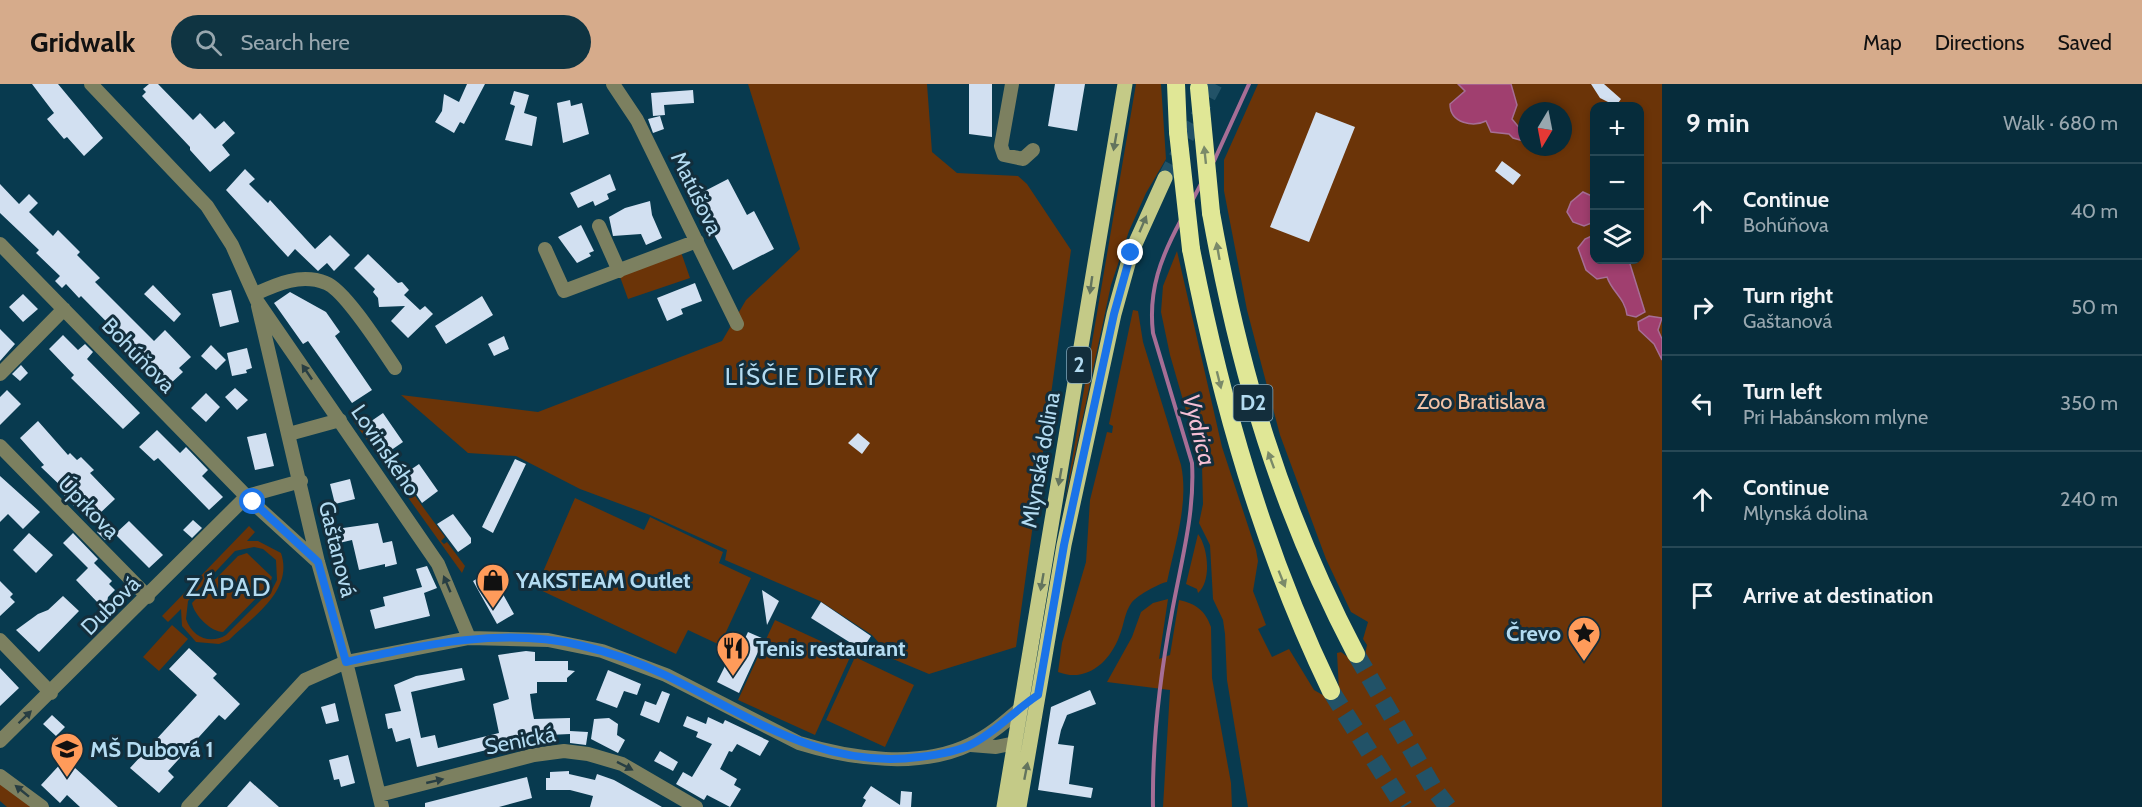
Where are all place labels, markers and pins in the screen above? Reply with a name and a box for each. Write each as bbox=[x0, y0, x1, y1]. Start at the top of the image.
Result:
shop icon: YAKSTEAM Outlet bbox=[475, 562, 511, 609]
place label: YAKSTEAM Outlet bbox=[515, 567, 691, 594]
place icon: Črevo bbox=[1566, 615, 1602, 662]
place label: Črevo bbox=[1506, 620, 1561, 647]
restaurant icon: Tenis restaurant bbox=[715, 630, 751, 677]
place label: Tenis restaurant bbox=[756, 635, 906, 662]
school or university icon: MŠ Dubová 1 bbox=[49, 731, 85, 778]
place label: MŠ Dubová 1 bbox=[90, 736, 214, 763]

